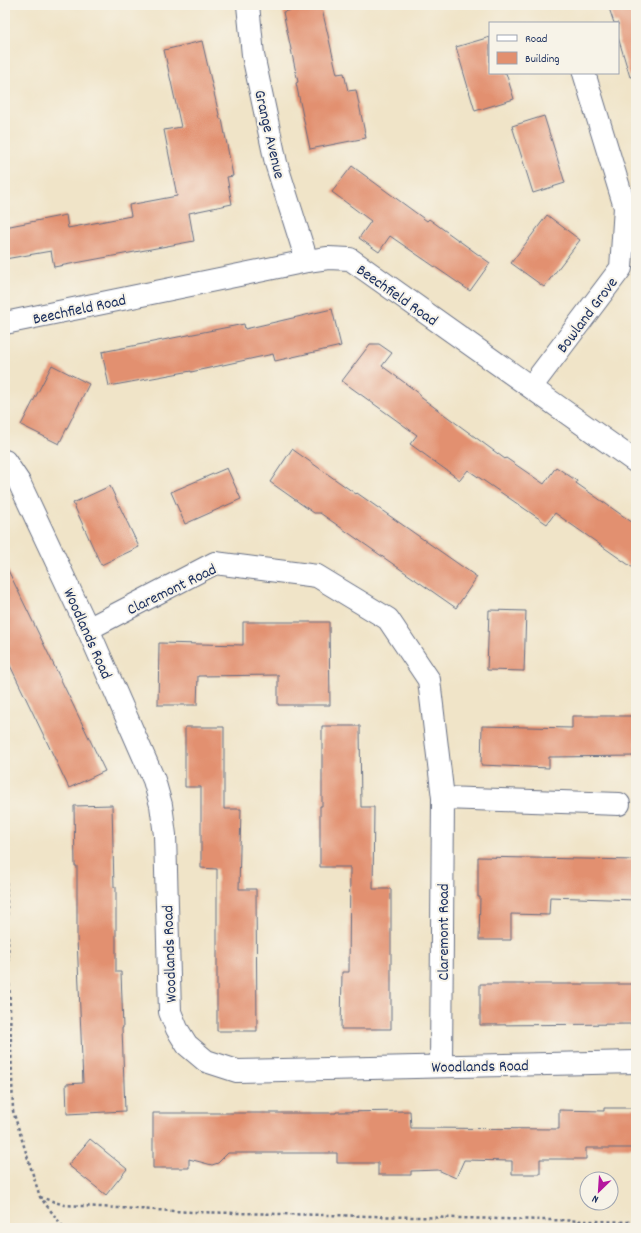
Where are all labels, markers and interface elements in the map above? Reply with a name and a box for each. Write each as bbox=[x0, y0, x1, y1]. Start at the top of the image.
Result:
legend bbox=[489, 22, 619, 74]
text: Road bbox=[525, 31, 547, 48]
text: Building bbox=[525, 51, 560, 68]
street label: Grange Avenue bbox=[247, 88, 290, 181]
street label: Beechfield Road bbox=[351, 259, 442, 333]
street label: Bowland Grove bbox=[552, 273, 624, 358]
street label: Beechfield Road bbox=[31, 289, 128, 332]
street label: Claremont Road bbox=[123, 559, 221, 622]
street label: Woodlands Road bbox=[56, 585, 117, 683]
street label: Claremont Road bbox=[433, 883, 456, 981]
street label: Woodlands Road bbox=[157, 905, 184, 1003]
street label: Woodlands Road bbox=[431, 1055, 529, 1080]
north arrow bbox=[579, 1171, 619, 1211]
text: N bbox=[589, 1190, 601, 1207]

